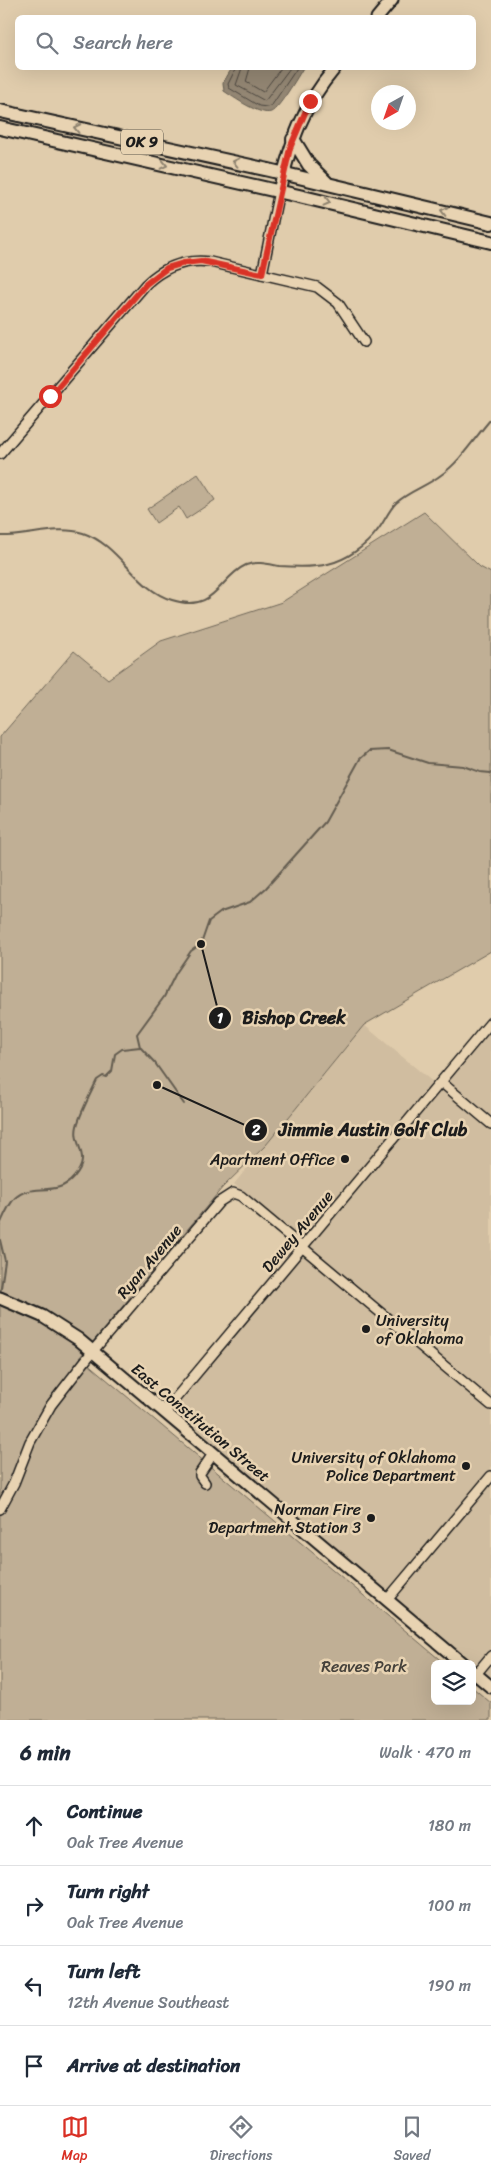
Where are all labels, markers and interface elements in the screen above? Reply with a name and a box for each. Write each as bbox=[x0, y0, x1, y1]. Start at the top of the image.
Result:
search box bbox=[15, 15, 476, 70]
text: Search here bbox=[73, 26, 173, 59]
icon: search bbox=[33, 29, 61, 57]
north arrow bbox=[371, 85, 416, 130]
route end bbox=[299, 90, 322, 113]
one-way arrow bbox=[73, 123, 82, 133]
road number: OK 9 bbox=[121, 130, 163, 154]
one-way arrow bbox=[232, 158, 241, 168]
one-way arrow bbox=[160, 159, 169, 170]
one-way arrow bbox=[322, 196, 331, 207]
one-way arrow bbox=[439, 206, 448, 217]
route start bbox=[39, 385, 62, 408]
callout: Bishop Creek bbox=[207, 1001, 356, 1034]
text: Bishop Creek bbox=[242, 1002, 346, 1034]
text: 1 bbox=[217, 1005, 224, 1031]
callout: Jimmie Austin Golf Club bbox=[243, 1113, 478, 1146]
text: Jimmie Austin Golf Club bbox=[278, 1114, 468, 1146]
text: 2 bbox=[251, 1117, 261, 1143]
place label: Apartment Office bbox=[209, 1145, 335, 1174]
marker: Apartment Office bbox=[339, 1153, 351, 1165]
street label: Dewey Avenue bbox=[254, 1183, 341, 1279]
street label: Ryan Avenue bbox=[109, 1217, 190, 1305]
place label: University of Oklahoma bbox=[376, 1306, 463, 1353]
marker: University of Oklahoma bbox=[360, 1323, 372, 1335]
street label: East Constitution Street bbox=[124, 1355, 277, 1490]
place label: University of Oklahoma Police Department bbox=[292, 1443, 456, 1490]
marker: University of Oklahoma Police Department bbox=[460, 1460, 472, 1472]
place label: Norman Fire Department Station 3 bbox=[208, 1495, 361, 1542]
marker: Norman Fire Department Station 3 bbox=[365, 1512, 377, 1524]
park label: Reaves Park bbox=[321, 1652, 407, 1681]
map controls bbox=[431, 1660, 476, 1705]
button: layers bbox=[431, 1660, 476, 1705]
text: 6 min bbox=[20, 1734, 71, 1772]
text: Walk · 470 m bbox=[379, 1738, 471, 1767]
text: Continue bbox=[67, 1795, 143, 1828]
text: 180 m bbox=[428, 1811, 471, 1840]
icon: ahead bbox=[20, 1812, 48, 1840]
text: Oak Tree Avenue bbox=[67, 1828, 183, 1857]
text: Turn right bbox=[67, 1875, 149, 1908]
text: 100 m bbox=[427, 1891, 471, 1920]
icon: right bbox=[20, 1892, 48, 1920]
text: Oak Tree Avenue bbox=[67, 1908, 183, 1937]
text: Turn left bbox=[67, 1955, 140, 1988]
text: 190 m bbox=[428, 1971, 471, 2000]
icon: left bbox=[20, 1972, 48, 2000]
text: 12th Avenue Southeast bbox=[67, 1988, 229, 2017]
text: Arrive at destination bbox=[67, 2049, 240, 2082]
icon: arrive bbox=[20, 2052, 48, 2080]
tab: Map bbox=[61, 2113, 89, 2168]
tab: Directions bbox=[210, 2113, 272, 2168]
tab: Saved bbox=[394, 2113, 430, 2168]

